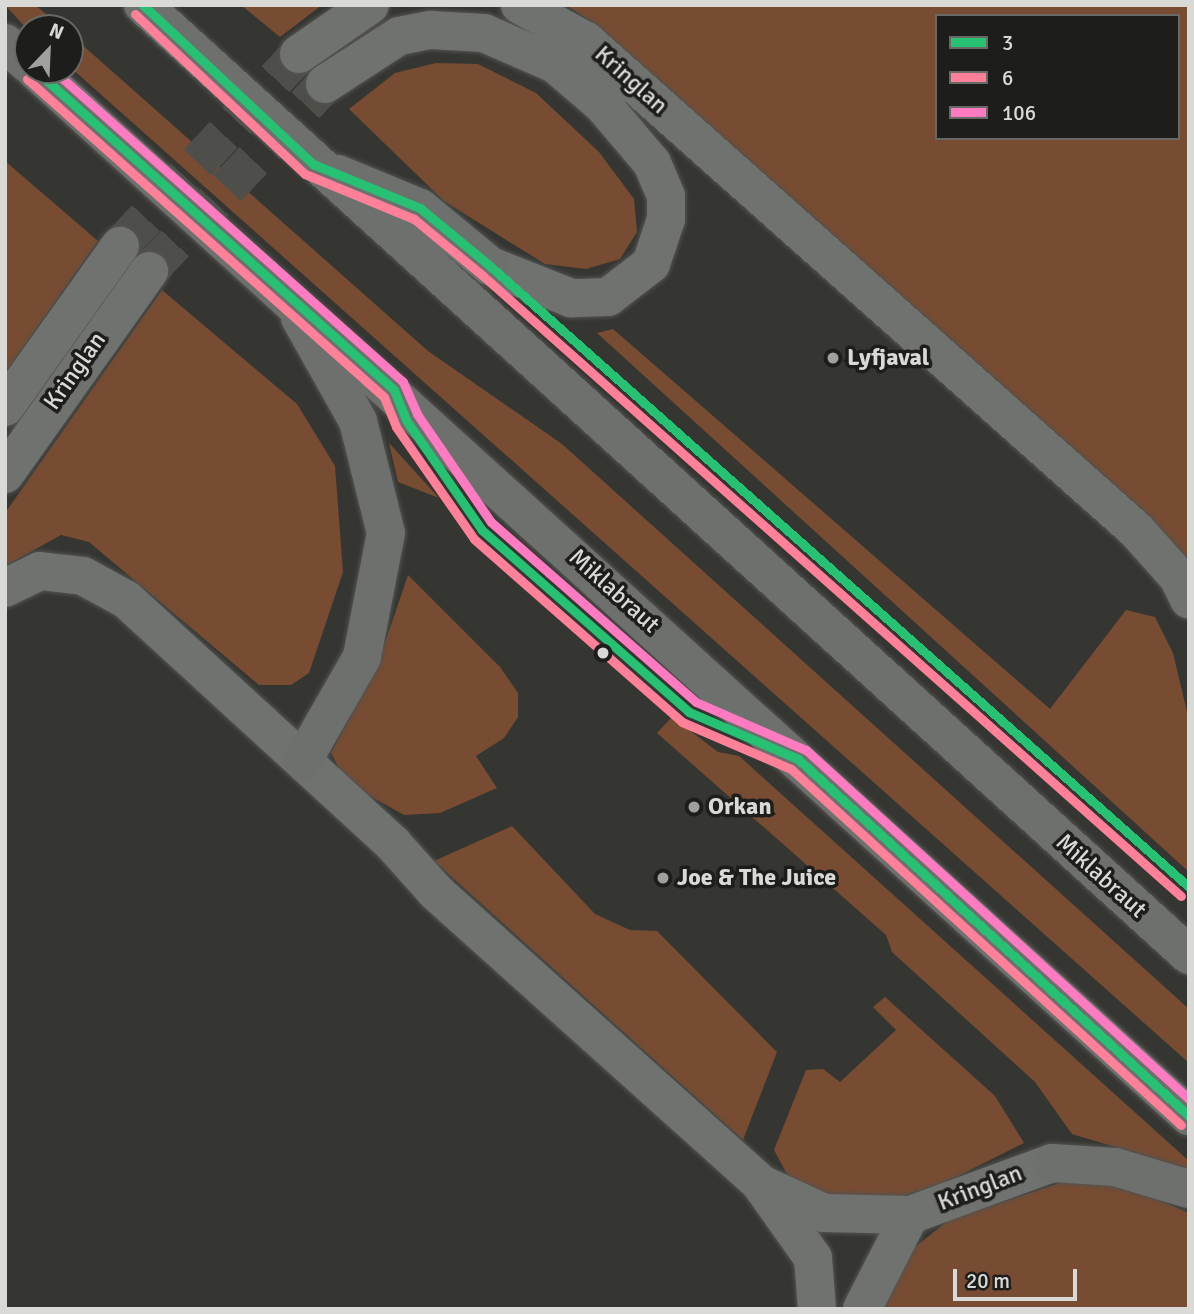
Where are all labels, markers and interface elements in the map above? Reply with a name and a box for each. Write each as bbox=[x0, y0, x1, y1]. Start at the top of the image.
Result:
north arrow bbox=[14, 14, 84, 84]
legend bbox=[935, 14, 1180, 140]
text: N bbox=[46, 18, 67, 45]
text: 3 bbox=[1002, 30, 1013, 56]
street label: Kringlan bbox=[589, 40, 673, 120]
text: 6 bbox=[1002, 65, 1013, 91]
text: 106 bbox=[1002, 100, 1036, 126]
street label: Kringlan bbox=[38, 327, 112, 415]
place label: Lyfjaval bbox=[847, 344, 929, 372]
marker: Lyfjaval bbox=[825, 350, 841, 366]
street label: Miklabraut bbox=[563, 543, 665, 639]
unlabelled marker bbox=[596, 646, 610, 660]
place label: Orkan bbox=[708, 793, 772, 821]
marker: Orkan bbox=[686, 799, 702, 815]
street label: Miklabraut bbox=[1050, 828, 1152, 924]
place label: Joe & The Juice bbox=[677, 864, 836, 892]
marker: Joe & The Juice bbox=[655, 870, 671, 886]
street label: Kringlan bbox=[934, 1159, 1026, 1217]
scale bar bbox=[956, 1254, 1080, 1298]
text: 20 m bbox=[966, 1268, 1010, 1294]

